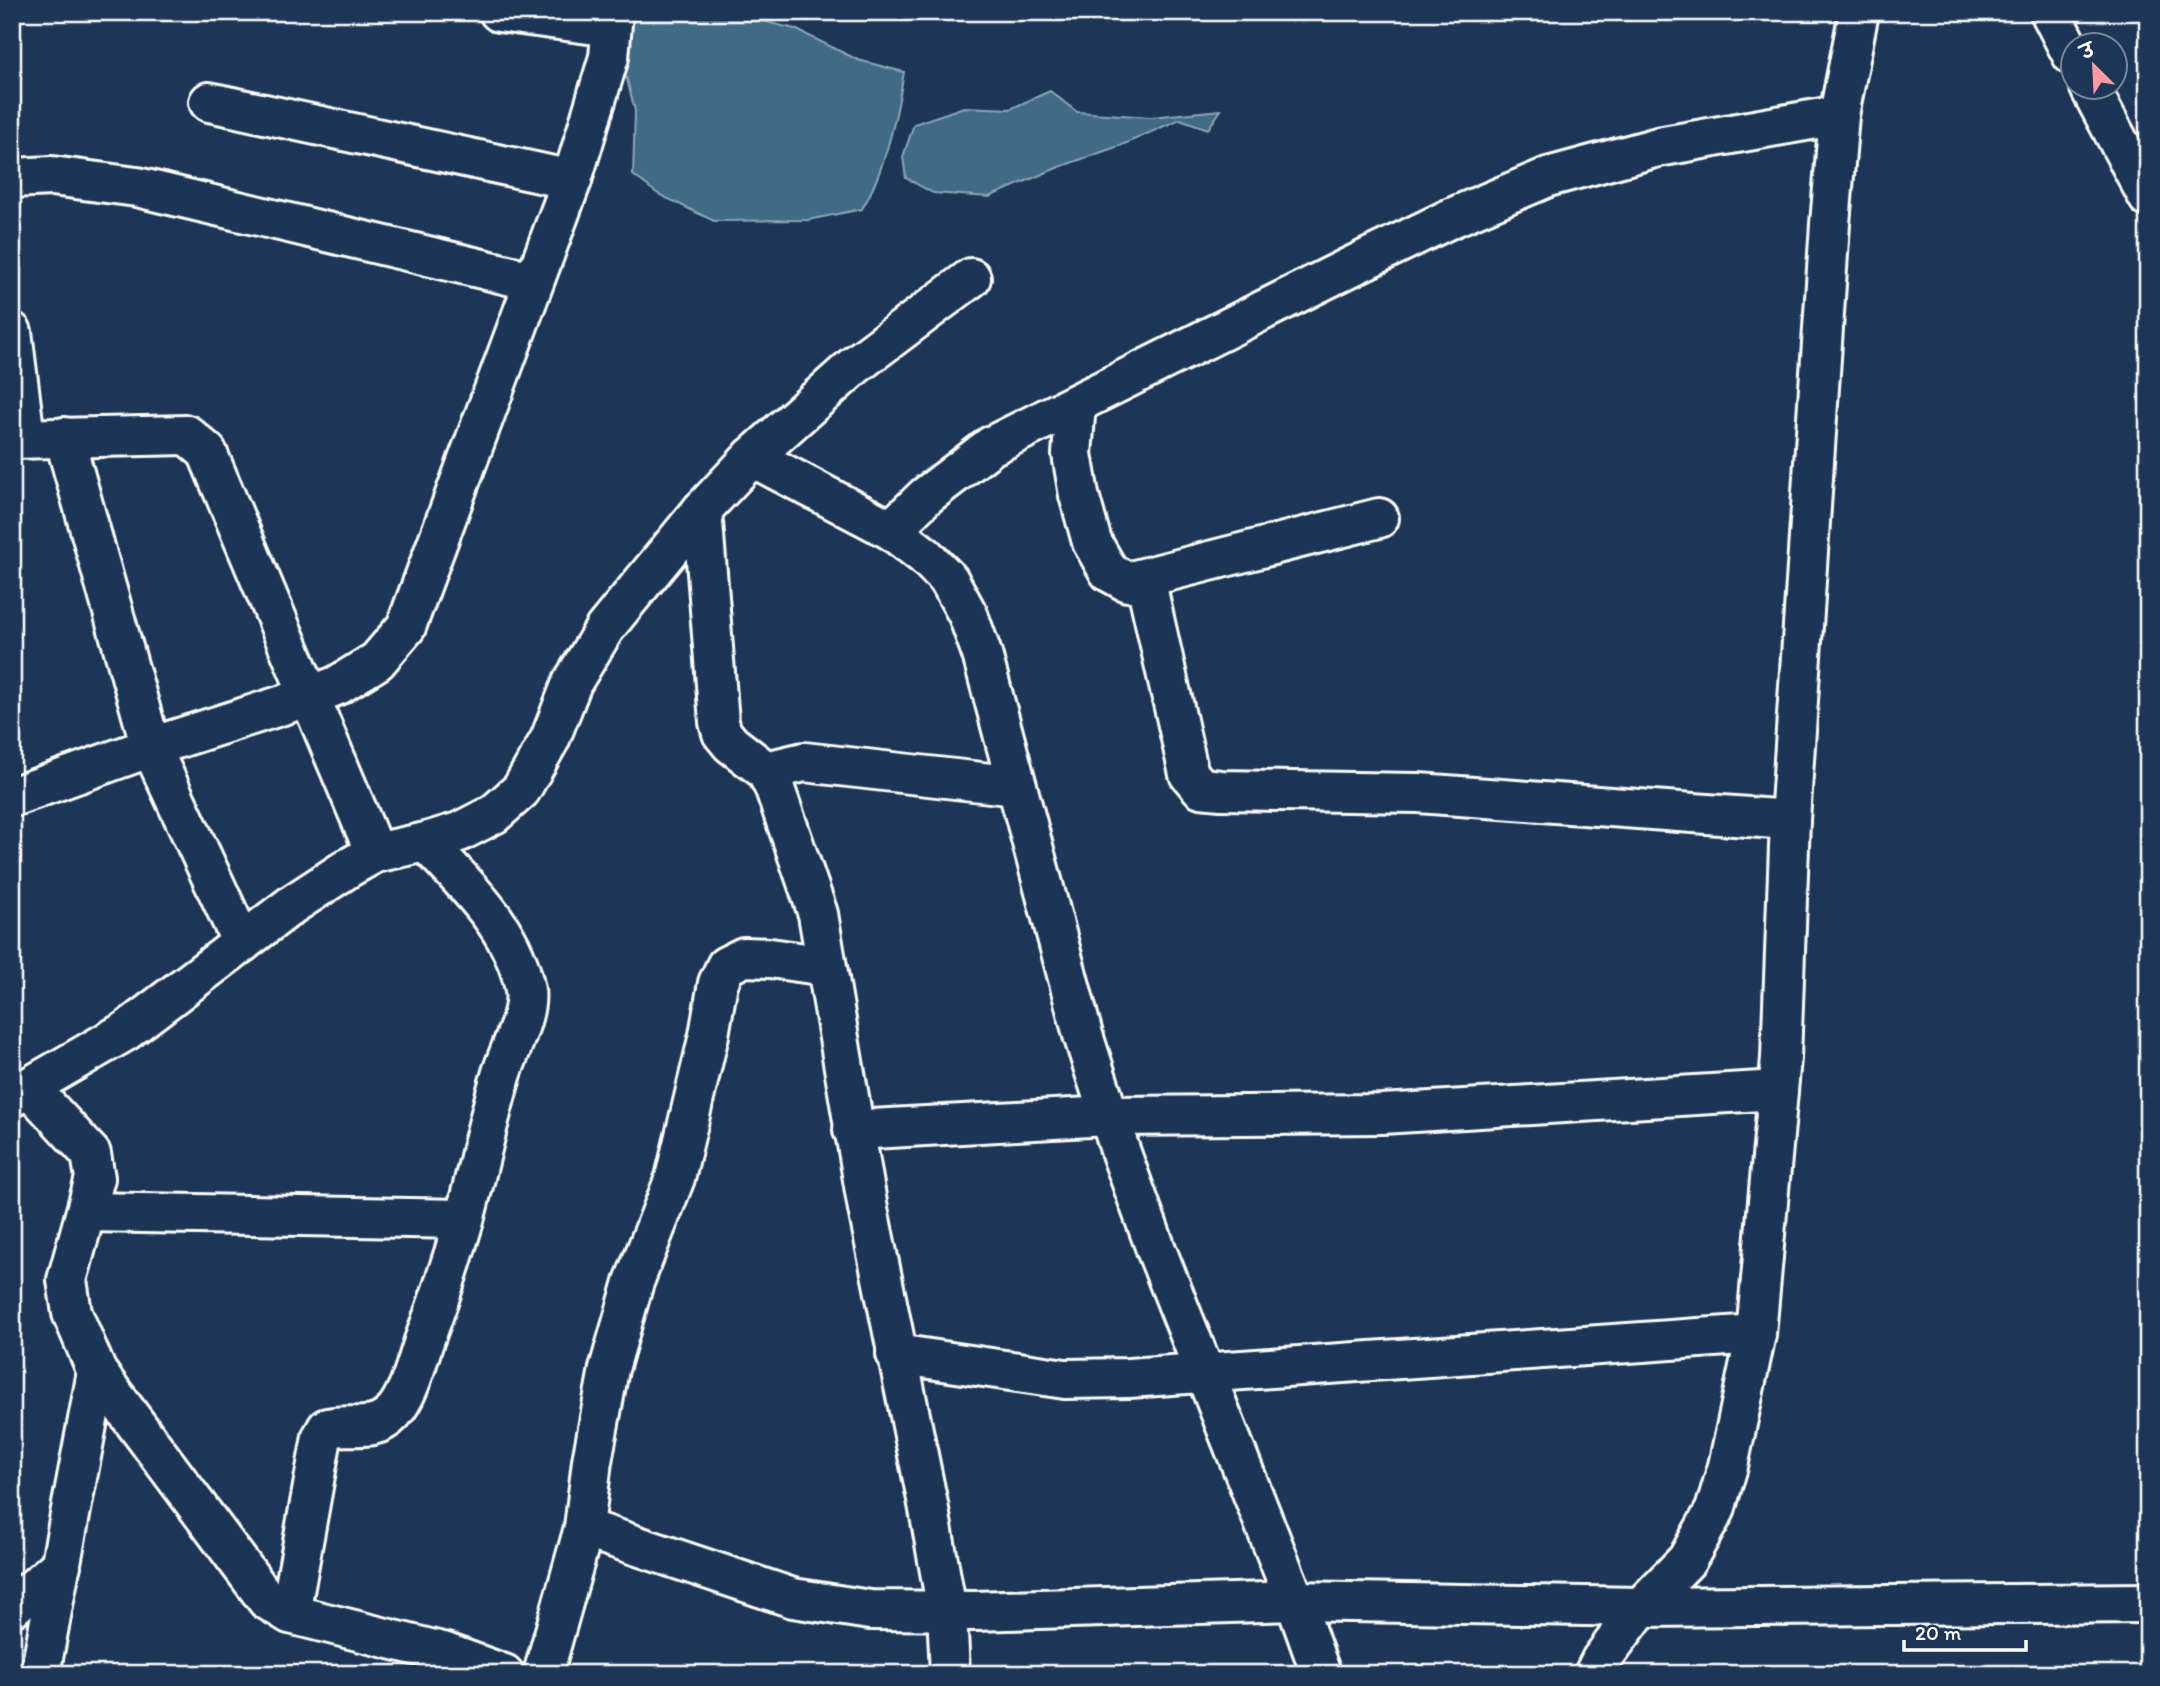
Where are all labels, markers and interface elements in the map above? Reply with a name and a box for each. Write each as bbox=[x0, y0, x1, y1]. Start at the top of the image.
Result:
north arrow bbox=[2058, 32, 2128, 102]
text: उ bbox=[2075, 37, 2100, 65]
scale bar bbox=[1904, 1609, 2027, 1653]
text: 20 m bbox=[1915, 1620, 1962, 1645]

